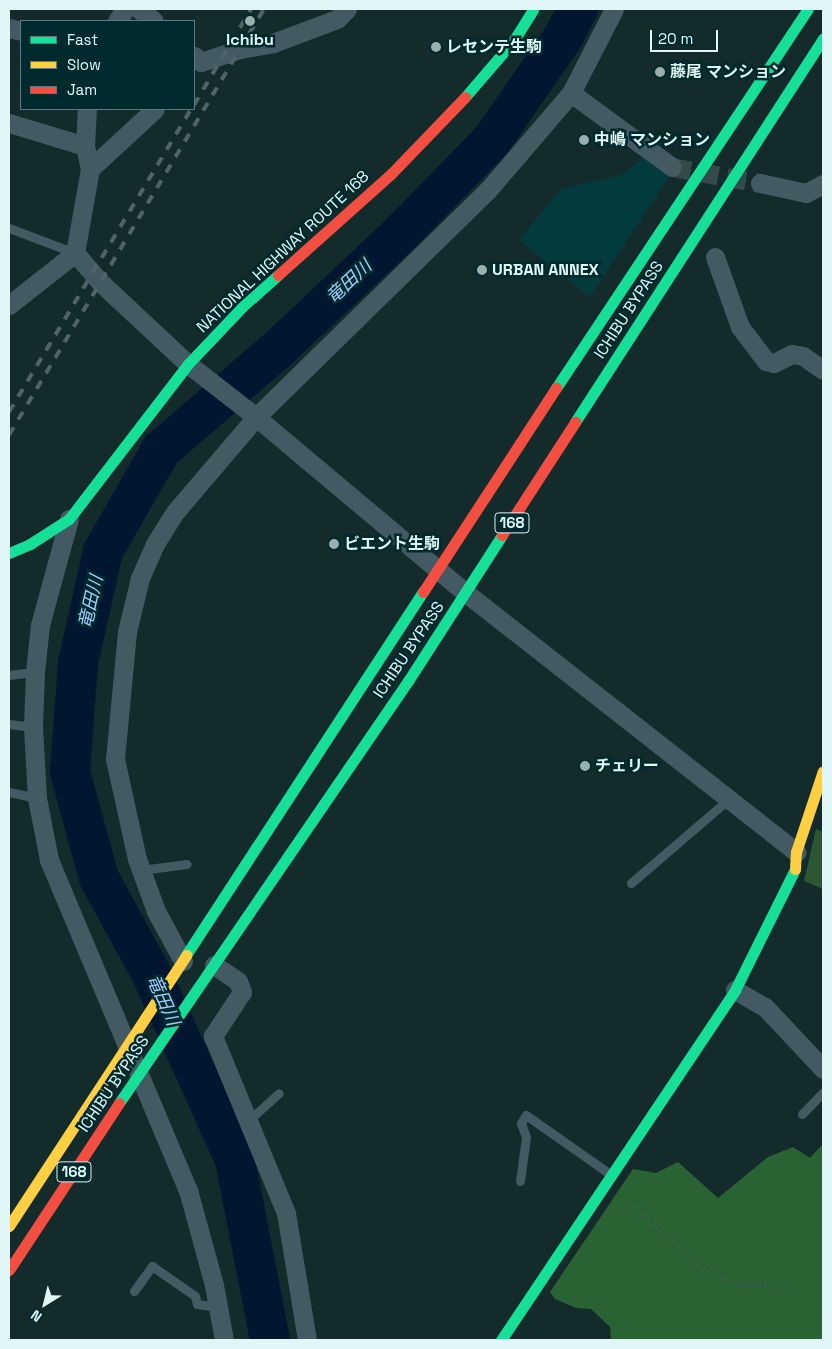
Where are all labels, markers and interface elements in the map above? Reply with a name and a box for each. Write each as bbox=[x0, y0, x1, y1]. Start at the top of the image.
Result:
marker: Ichibu bbox=[243, 14, 257, 28]
legend bbox=[20, 20, 195, 110]
scale bar bbox=[652, 20, 720, 52]
text: 20 m bbox=[658, 29, 693, 48]
text: Fast bbox=[67, 30, 98, 49]
place label: Ichibu bbox=[226, 30, 274, 50]
place label: レセンテ生駒 bbox=[446, 37, 542, 57]
marker: レセンテ生駒 bbox=[430, 41, 442, 53]
text: Slow bbox=[67, 55, 101, 74]
place label: 藤尾 マンション bbox=[670, 62, 786, 82]
marker: 藤尾 マンション bbox=[654, 66, 666, 78]
text: Jam bbox=[67, 80, 97, 99]
place label: 中嶋 マンション bbox=[594, 130, 710, 150]
marker: 中嶋 マンション bbox=[578, 134, 590, 146]
street label: NATIONAL HIGHWAY ROUTE 168 bbox=[193, 167, 373, 337]
water label: 竜田川 bbox=[322, 256, 376, 308]
street label: ICHIBU BYPASS bbox=[590, 258, 668, 362]
place label: URBAN ANNEX bbox=[492, 260, 599, 280]
marker: URBAN ANNEX bbox=[476, 264, 488, 276]
road number: 168 bbox=[493, 510, 531, 536]
place label: ビエント生駒 bbox=[344, 534, 440, 554]
marker: ビエント生駒 bbox=[328, 538, 340, 550]
water label: 竜田川 bbox=[74, 573, 108, 631]
street label: ICHIBU BYPASS bbox=[370, 598, 448, 702]
place label: チェリー bbox=[595, 756, 659, 776]
marker: チェリー bbox=[579, 760, 591, 772]
water label: 竜田川 bbox=[142, 971, 184, 1029]
street label: ICHIBU BYPASS bbox=[75, 1032, 153, 1136]
road number: 168 bbox=[55, 1160, 93, 1184]
north arrow bbox=[20, 1279, 70, 1329]
text: N bbox=[27, 1306, 45, 1326]

